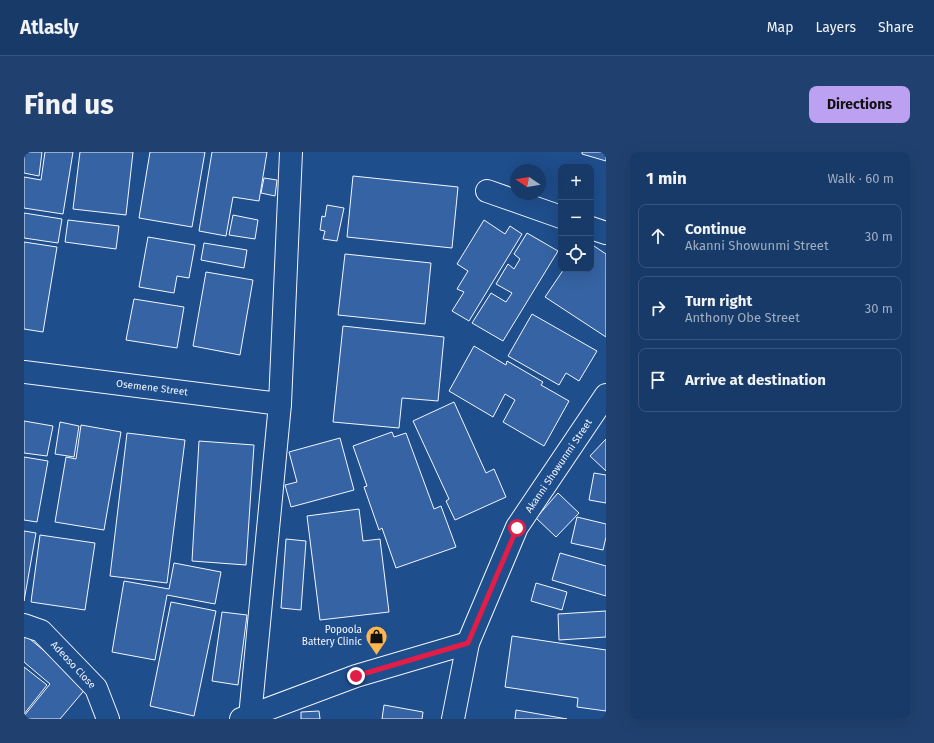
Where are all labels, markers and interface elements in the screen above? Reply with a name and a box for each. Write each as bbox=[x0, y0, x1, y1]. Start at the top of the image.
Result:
text: Atlasly bbox=[20, 16, 79, 39]
text: Map bbox=[767, 19, 793, 36]
text: Layers bbox=[815, 19, 856, 36]
text: Share bbox=[878, 19, 914, 36]
button: Directions bbox=[809, 86, 910, 123]
text: Find us bbox=[24, 88, 114, 121]
north arrow bbox=[510, 164, 546, 200]
map controls bbox=[558, 164, 594, 272]
button: + bbox=[558, 164, 594, 200]
text: 1 min bbox=[646, 168, 687, 189]
text: Walk · 60 m bbox=[827, 171, 894, 186]
button: − bbox=[558, 200, 594, 236]
text: Continue bbox=[685, 220, 746, 238]
icon: ahead bbox=[647, 225, 669, 247]
text: 30 m bbox=[865, 229, 893, 244]
button: locate bbox=[558, 236, 594, 272]
text: Akanni Showunmi Street bbox=[685, 238, 829, 253]
text: Turn right bbox=[685, 292, 752, 310]
icon: right bbox=[647, 297, 669, 319]
text: 30 m bbox=[865, 301, 893, 316]
text: Anthony Obe Street bbox=[685, 310, 800, 325]
icon: arrive bbox=[647, 369, 669, 391]
text: Arrive at destination bbox=[685, 371, 826, 389]
street label: Osemene Street bbox=[115, 378, 189, 398]
street label: Akanni Showunmi Street bbox=[523, 417, 595, 515]
route start bbox=[508, 519, 526, 537]
shop icon: Popoola Battery Clinic bbox=[364, 623, 390, 656]
place label: Popoola Battery Clinic bbox=[302, 624, 362, 648]
street label: Adeoso Close bbox=[48, 639, 98, 691]
route end bbox=[347, 667, 365, 685]

